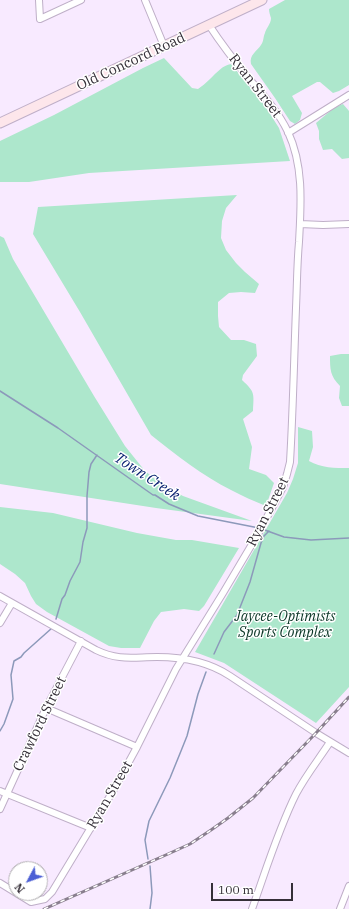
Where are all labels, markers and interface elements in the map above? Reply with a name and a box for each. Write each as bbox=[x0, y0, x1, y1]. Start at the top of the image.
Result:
street label: Old Concord Road bbox=[74, 29, 188, 95]
street label: Ryan Street bbox=[225, 51, 285, 121]
water label: Town Creek bbox=[111, 449, 183, 505]
street label: Ryan Street bbox=[243, 474, 293, 550]
park label: Jaycee-Optimists Sports Complex bbox=[235, 609, 335, 642]
street label: Crawford Street bbox=[10, 674, 70, 774]
street label: Ryan Street bbox=[84, 758, 136, 832]
north arrow bbox=[8, 861, 48, 901]
scale bar bbox=[213, 875, 295, 901]
text: N bbox=[12, 880, 28, 896]
text: 100 m bbox=[218, 882, 254, 897]

